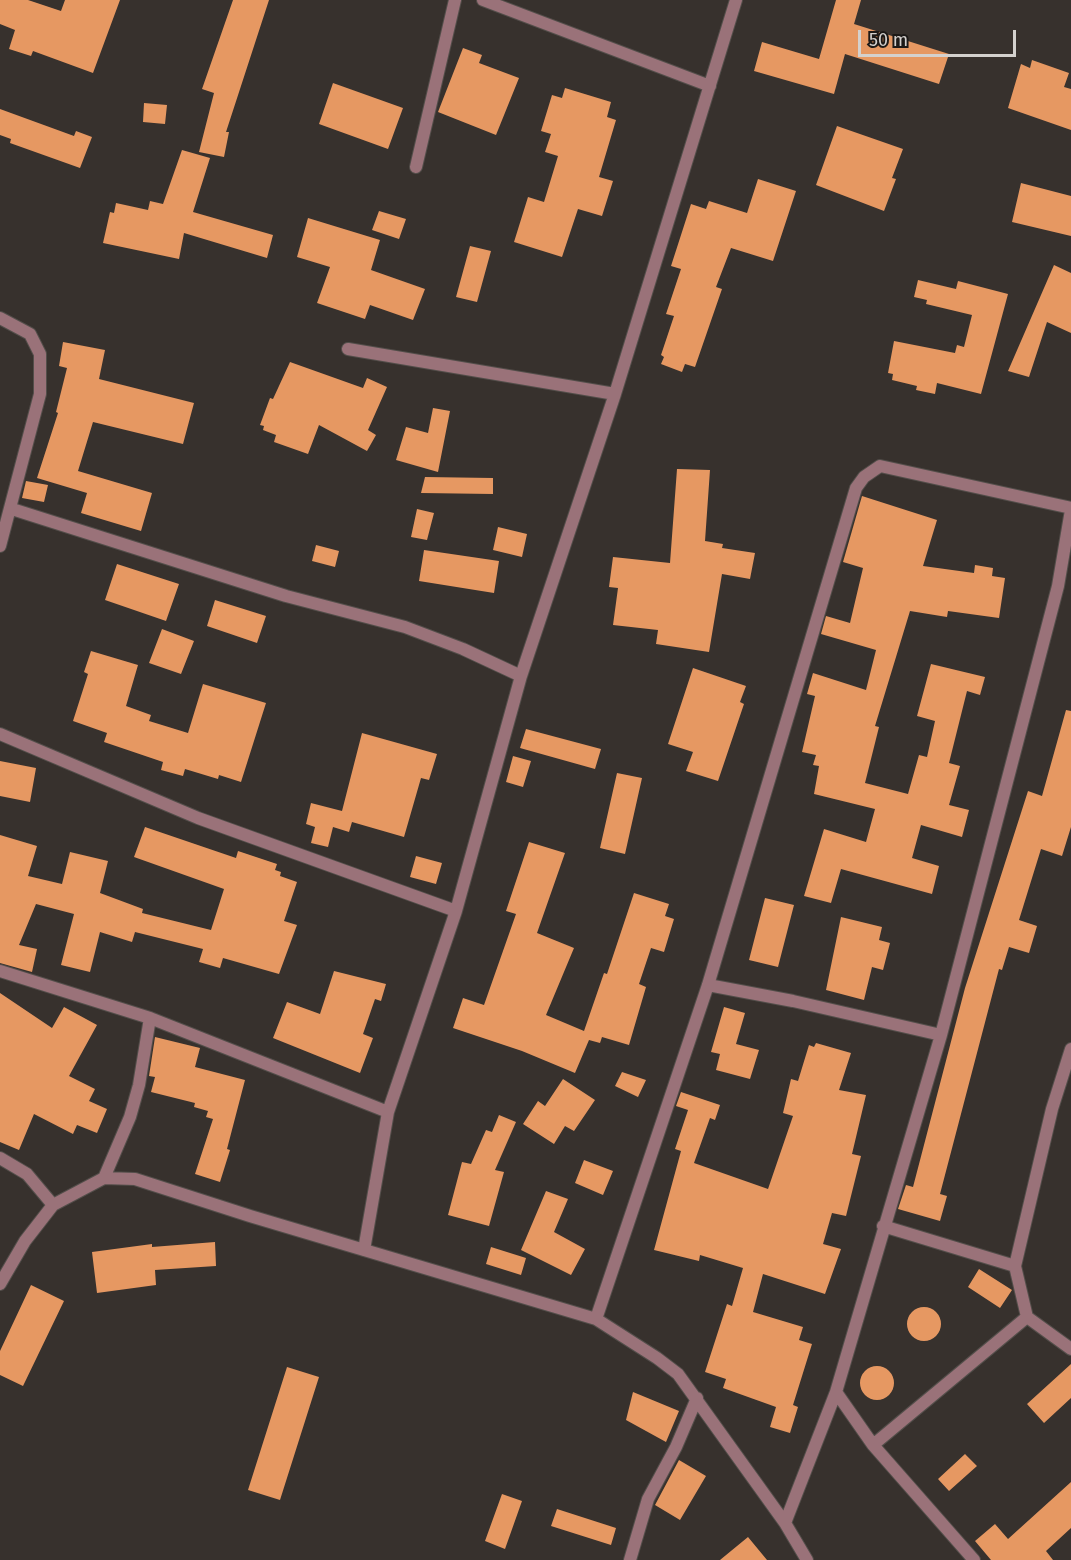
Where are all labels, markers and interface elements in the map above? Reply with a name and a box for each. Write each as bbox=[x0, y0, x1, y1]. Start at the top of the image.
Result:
scale bar bbox=[861, 18, 1018, 56]
text: 50 m bbox=[869, 29, 908, 51]

